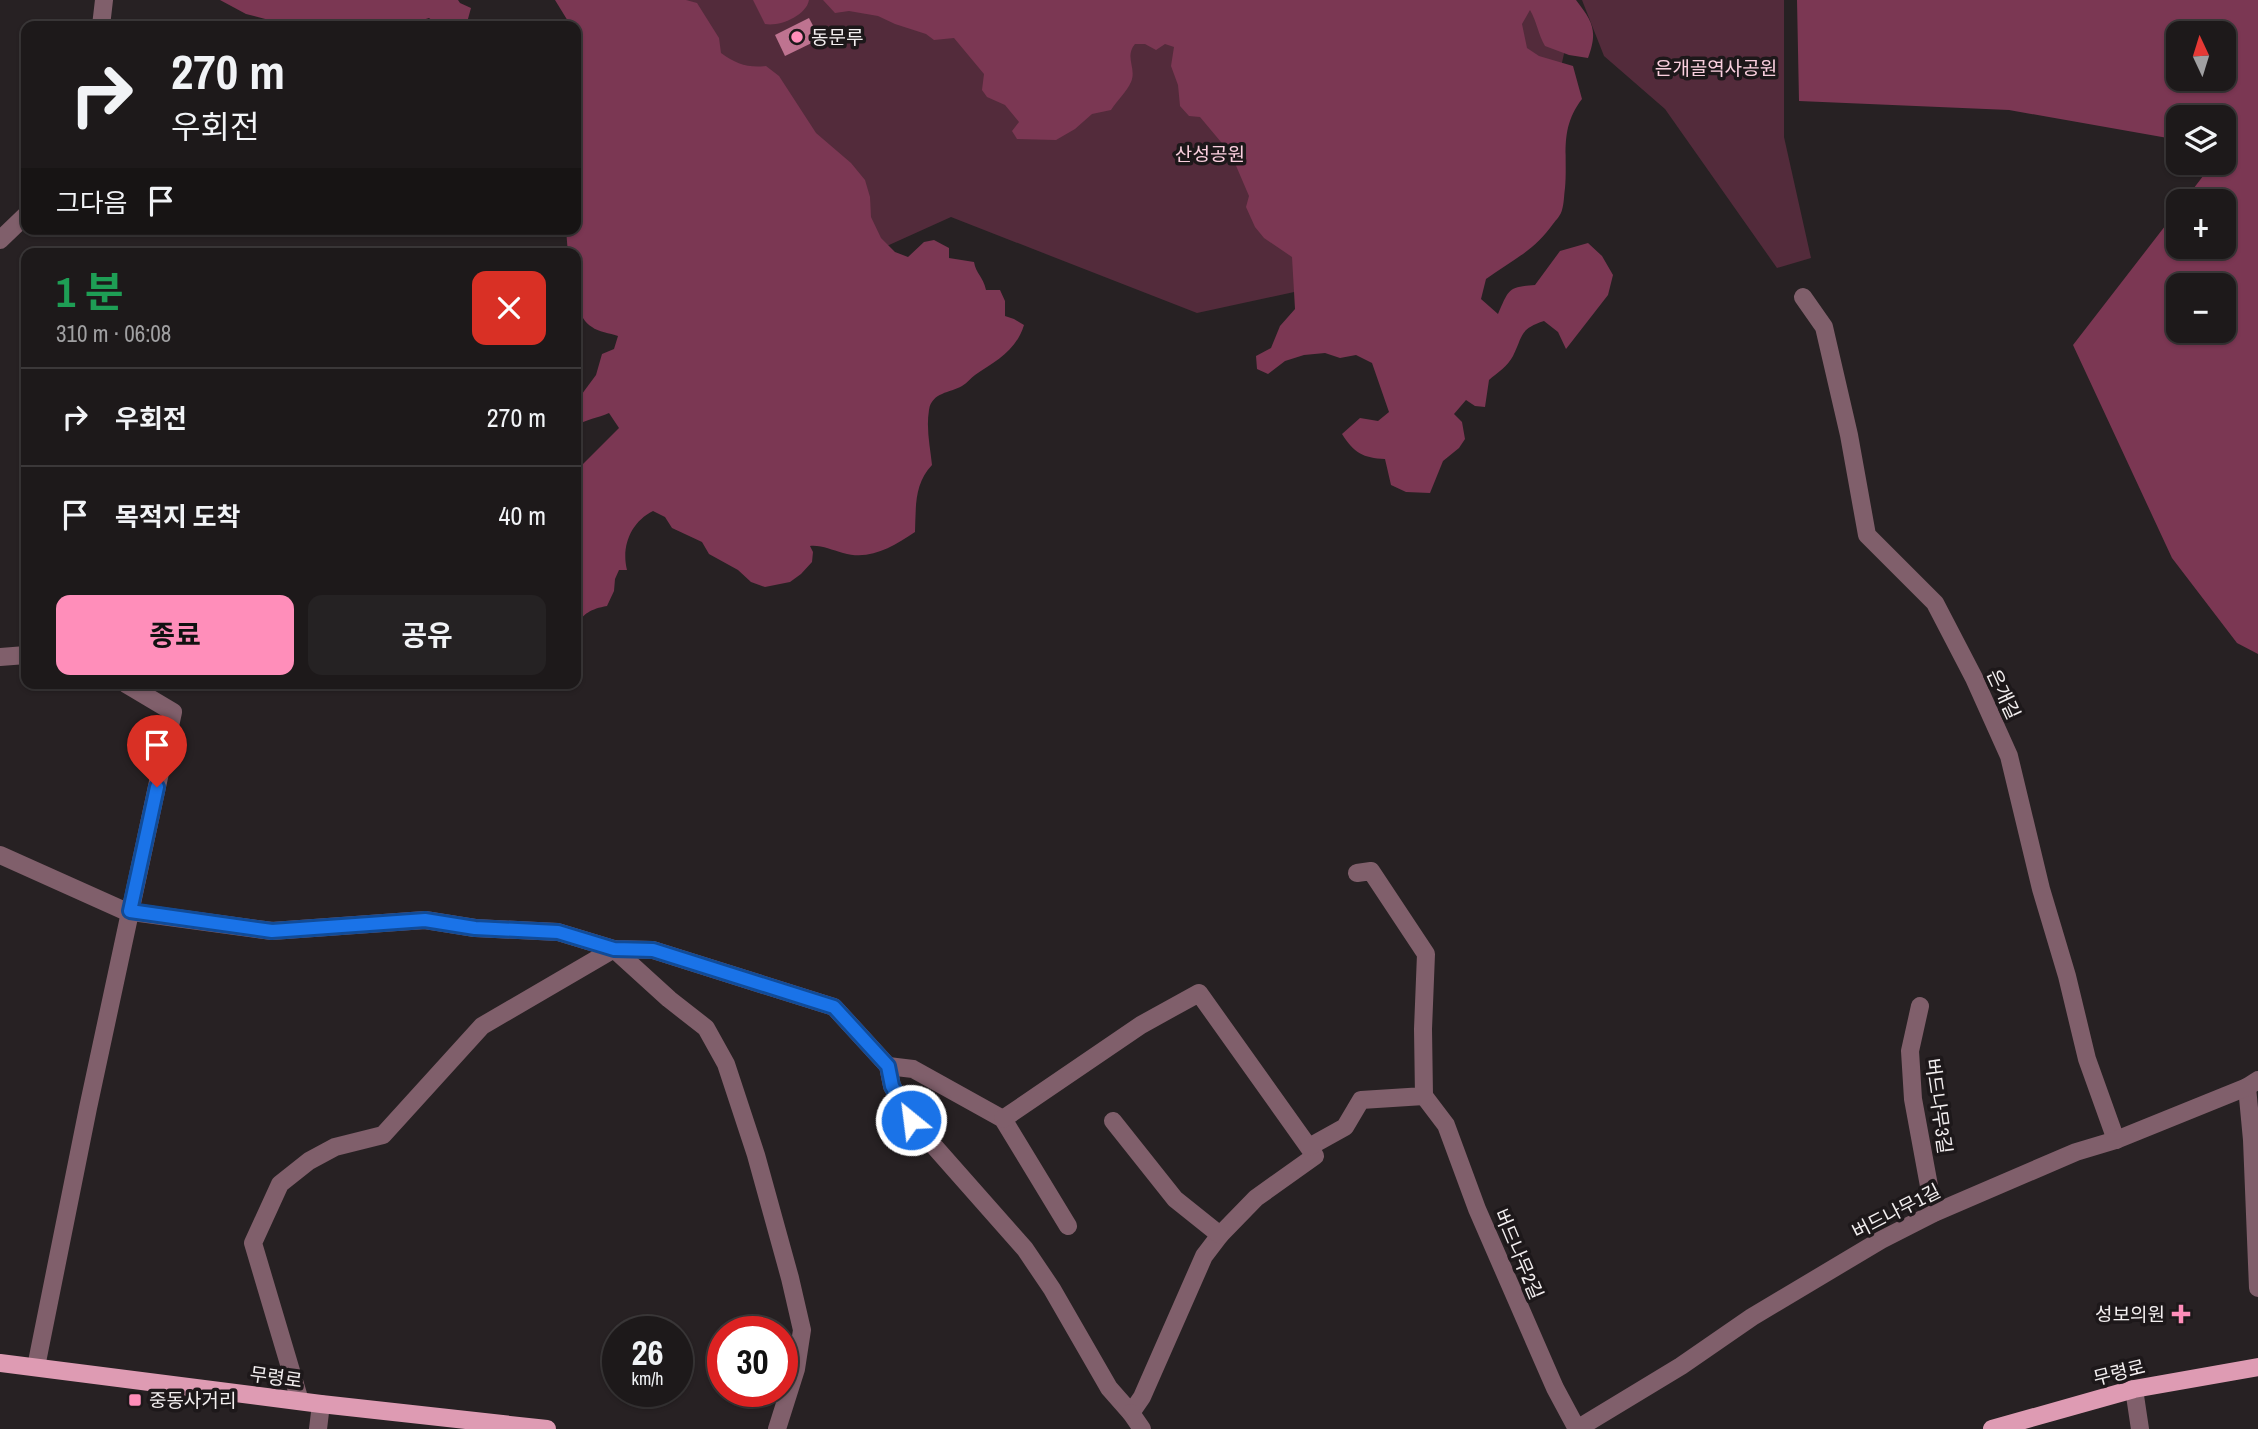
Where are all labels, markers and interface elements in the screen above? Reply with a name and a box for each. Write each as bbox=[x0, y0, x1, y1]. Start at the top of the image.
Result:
north arrow bbox=[2166, 21, 2236, 91]
map controls bbox=[2166, 21, 2236, 343]
place label: 동문루 bbox=[811, 24, 863, 50]
marker: 동문루 bbox=[789, 29, 805, 45]
text: 270 m bbox=[171, 38, 285, 104]
icon: right bbox=[56, 49, 147, 140]
park label: 은개골역사공원 bbox=[1655, 55, 1777, 81]
text: 우회전 bbox=[171, 105, 259, 148]
button: layers bbox=[2166, 105, 2236, 175]
park label: 산성공원 bbox=[1175, 141, 1245, 167]
icon: arrive bbox=[142, 182, 180, 220]
text: 그다음 bbox=[56, 185, 128, 220]
button: + bbox=[2166, 189, 2236, 259]
text: 1 분 bbox=[56, 264, 123, 320]
button: close bbox=[472, 271, 546, 345]
button: − bbox=[2166, 273, 2236, 343]
text: 310 m · 06:08 bbox=[56, 318, 171, 349]
icon: right bbox=[56, 398, 94, 436]
text: 270 m bbox=[487, 400, 546, 435]
text: 우회전 bbox=[115, 401, 187, 436]
icon: arrive bbox=[56, 496, 94, 534]
text: 40 m bbox=[499, 498, 546, 533]
text: 목적지 도착 bbox=[115, 499, 241, 534]
button: 종료 bbox=[56, 595, 294, 675]
button: 공유 bbox=[308, 595, 546, 675]
street label: 은개길 bbox=[1981, 665, 2027, 723]
pin bbox=[127, 715, 187, 787]
icon: arrive bbox=[138, 726, 176, 764]
street label: 버드나무3길 bbox=[1919, 1057, 1959, 1155]
position arrow bbox=[874, 1083, 948, 1157]
street label: 버드나무1길 bbox=[1847, 1178, 1945, 1244]
street label: 버드나무2길 bbox=[1488, 1205, 1550, 1303]
place label: 성보의원 bbox=[2095, 1301, 2165, 1327]
marker: 성보의원 bbox=[2171, 1304, 2191, 1324]
speed limit sign: 30 bbox=[707, 1316, 798, 1407]
text: 26 bbox=[632, 1329, 663, 1376]
street label: 무령로 bbox=[2090, 1353, 2148, 1391]
street label: 무령로 bbox=[248, 1360, 304, 1394]
text: km/h bbox=[632, 1366, 664, 1391]
place label: 중동사거리 bbox=[149, 1387, 236, 1413]
marker: 중동사거리 bbox=[127, 1392, 143, 1408]

